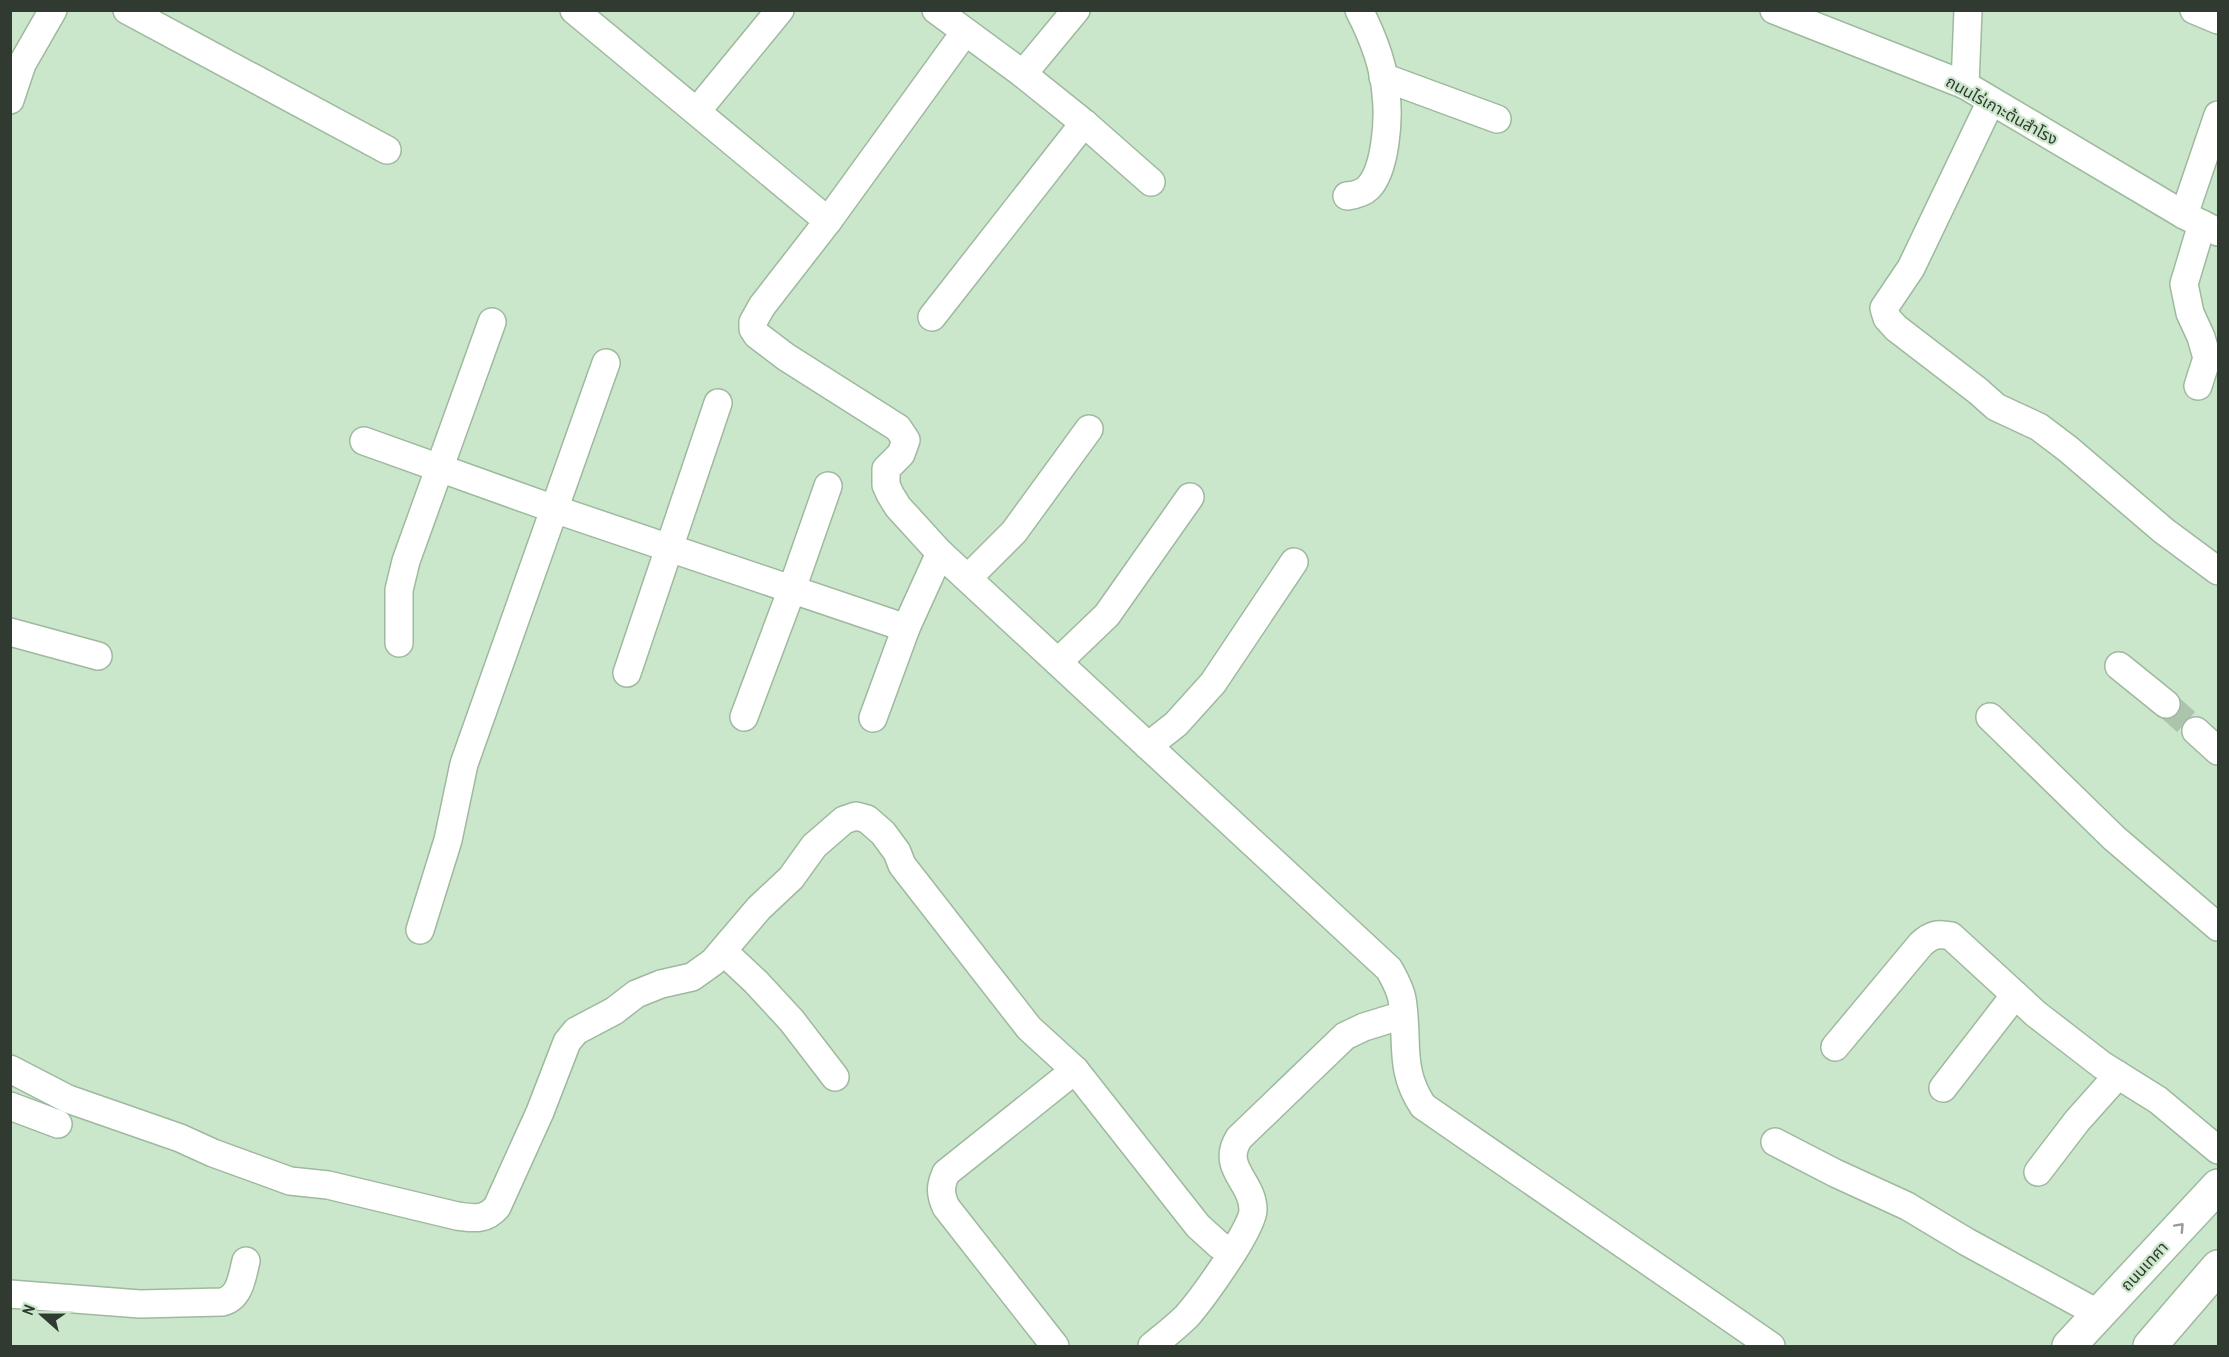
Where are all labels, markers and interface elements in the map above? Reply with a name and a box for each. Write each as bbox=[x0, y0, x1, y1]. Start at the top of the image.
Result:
street label: ถนนไร่เกาะต้นสำโรง bbox=[1942, 70, 2062, 150]
one-way arrow bbox=[2173, 1223, 2184, 1234]
street label: ถนนเทศา bbox=[2115, 1236, 2173, 1296]
north arrow bbox=[12, 1285, 72, 1345]
text: N bbox=[16, 1301, 40, 1318]

